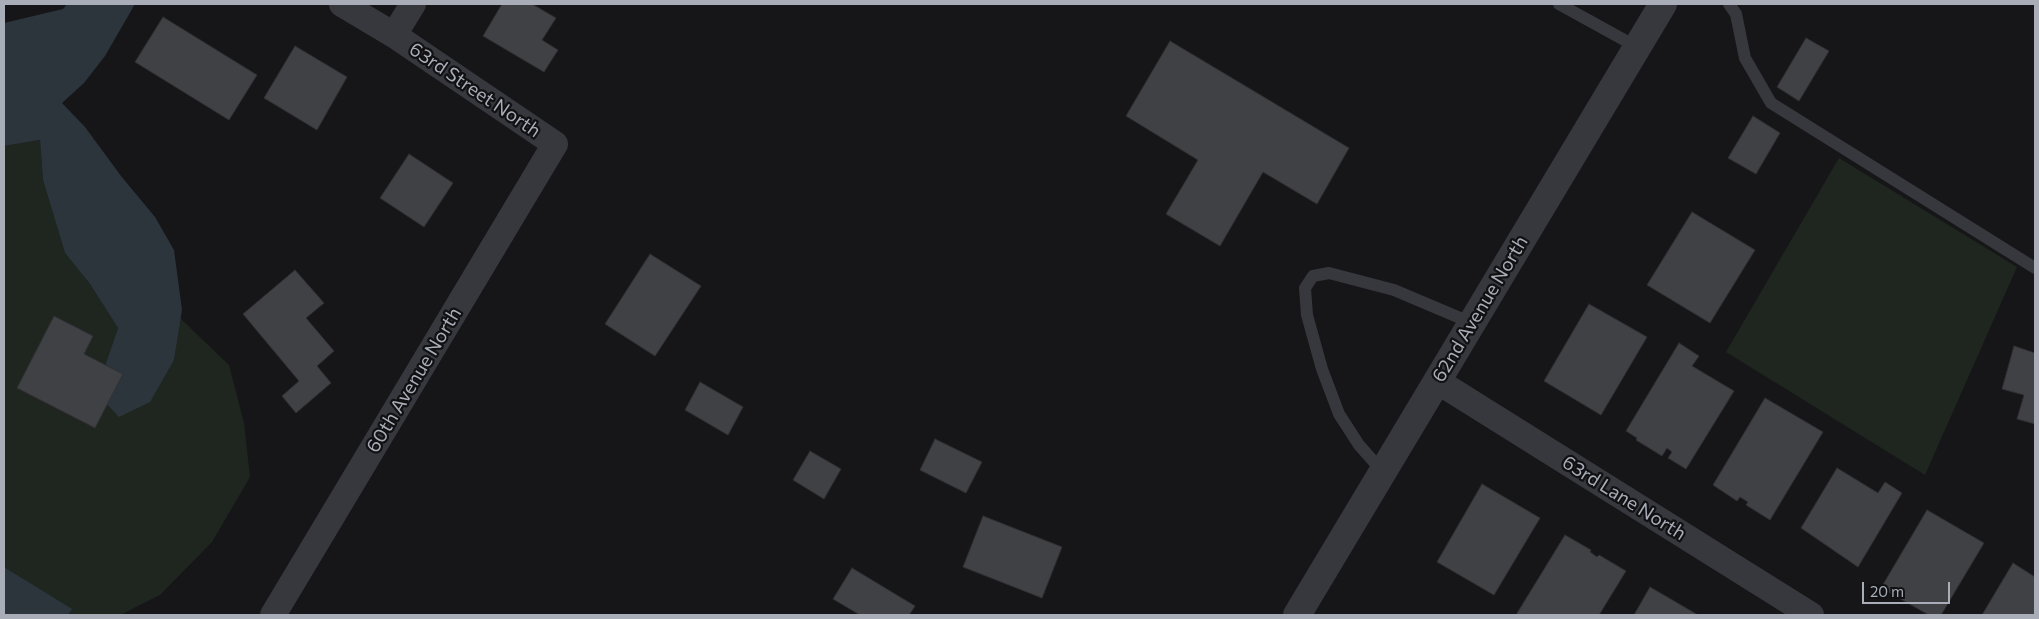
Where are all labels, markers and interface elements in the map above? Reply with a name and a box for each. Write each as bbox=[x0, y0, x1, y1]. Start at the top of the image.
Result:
street label: 63rd Street North bbox=[405, 38, 545, 142]
street label: 62nd Avenue North bbox=[1427, 232, 1533, 386]
street label: 60th Avenue North bbox=[362, 303, 466, 457]
street label: 63rd Lane North bbox=[1558, 451, 1690, 545]
scale bar bbox=[1864, 572, 1952, 604]
text: 20 m bbox=[1870, 582, 1904, 600]

